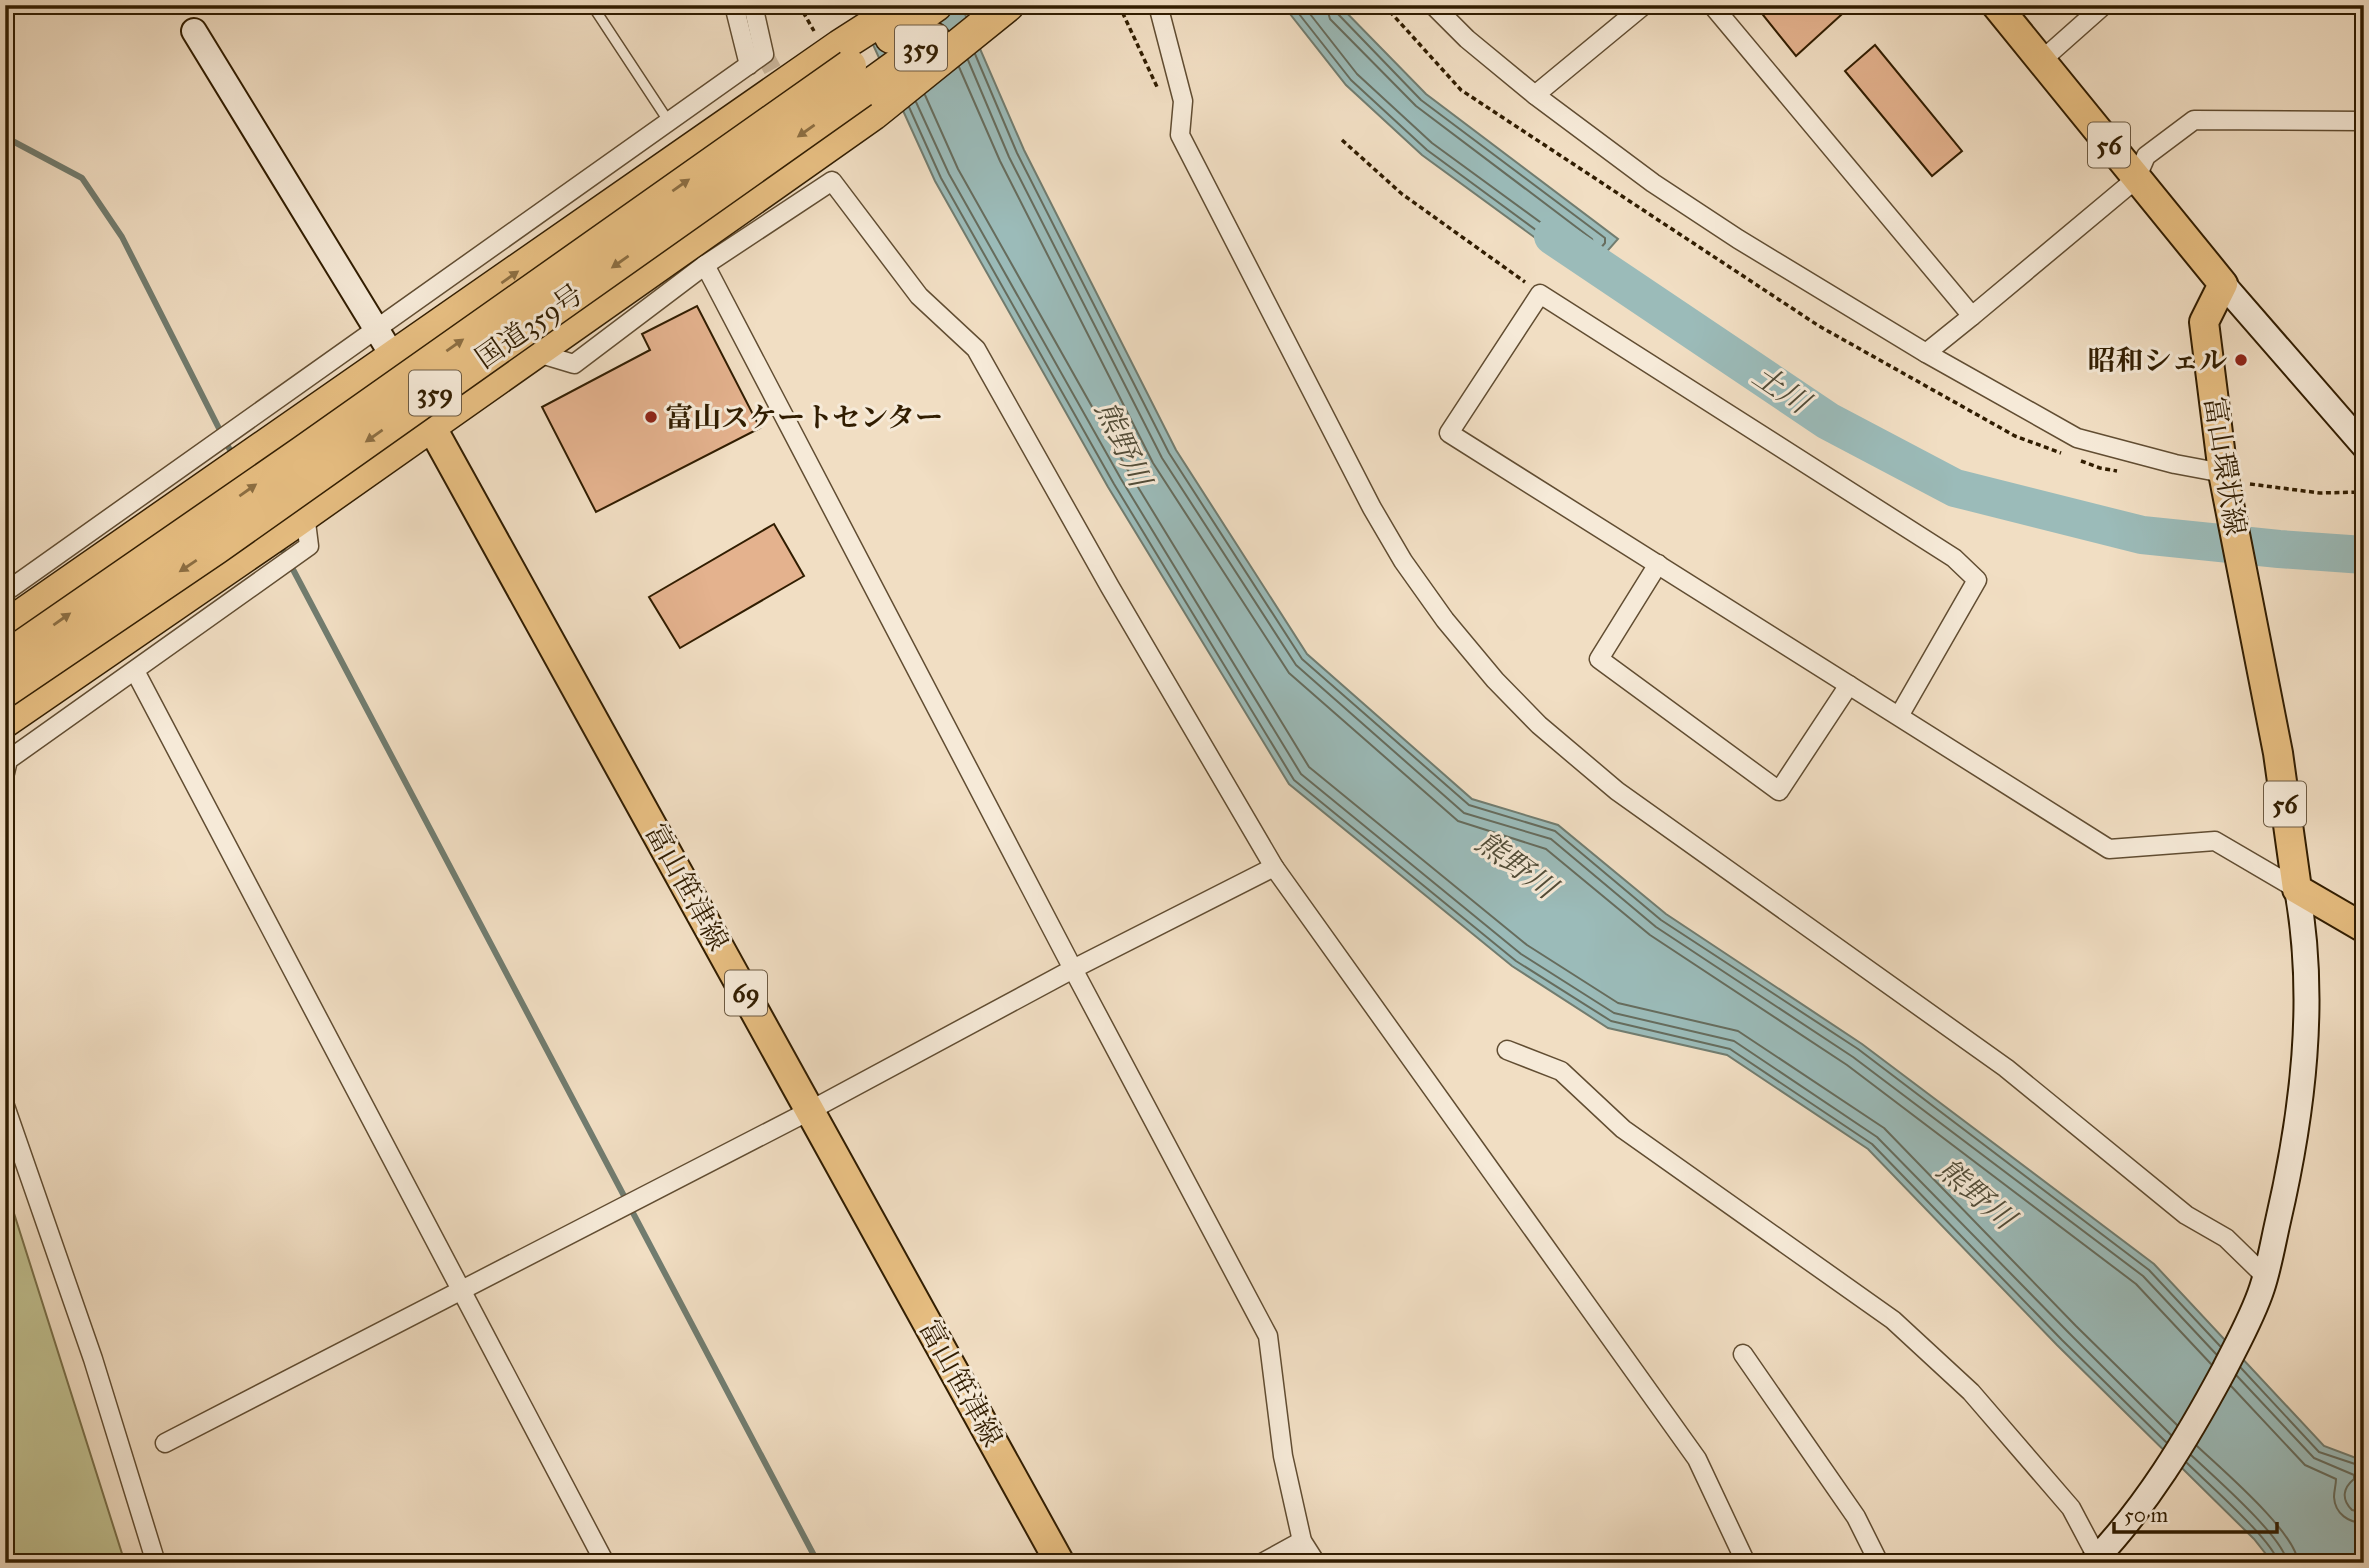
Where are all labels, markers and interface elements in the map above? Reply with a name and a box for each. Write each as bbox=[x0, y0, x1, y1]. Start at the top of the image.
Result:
road number: 359 bbox=[895, 25, 947, 70]
road number: 56 bbox=[2088, 122, 2130, 168]
one-way arrow bbox=[797, 124, 815, 138]
one-way arrow bbox=[671, 179, 690, 193]
one-way arrow bbox=[611, 255, 629, 269]
one-way arrow bbox=[501, 270, 519, 284]
street label: 国道359号 bbox=[468, 276, 590, 376]
one-way arrow bbox=[446, 338, 464, 352]
place label: 昭和シェル bbox=[2088, 343, 2227, 378]
marker: 昭和シェル bbox=[2233, 352, 2249, 368]
water label: 土川 bbox=[1746, 357, 1818, 422]
road number: 359 bbox=[409, 370, 461, 416]
street label: 富山環状線 bbox=[2197, 394, 2253, 538]
water label: 熊野川 bbox=[1088, 396, 1160, 495]
place label: 富山スケートセンター bbox=[665, 400, 943, 435]
marker: 富山スケートセンター bbox=[643, 409, 659, 425]
one-way arrow bbox=[365, 429, 383, 443]
one-way arrow bbox=[239, 483, 257, 497]
one-way arrow bbox=[178, 560, 198, 573]
one-way arrow bbox=[52, 613, 71, 626]
road number: 56 bbox=[2264, 782, 2306, 826]
street label: 富山笹津線 bbox=[638, 817, 736, 957]
water label: 熊野川 bbox=[1469, 824, 1565, 908]
road number: 69 bbox=[725, 970, 767, 1016]
water label: 熊野川 bbox=[1930, 1151, 2024, 1239]
street label: 富山笹津線 bbox=[912, 1313, 1010, 1453]
scale bar bbox=[2114, 1491, 2276, 1535]
text: 50 m bbox=[2124, 1502, 2169, 1528]

